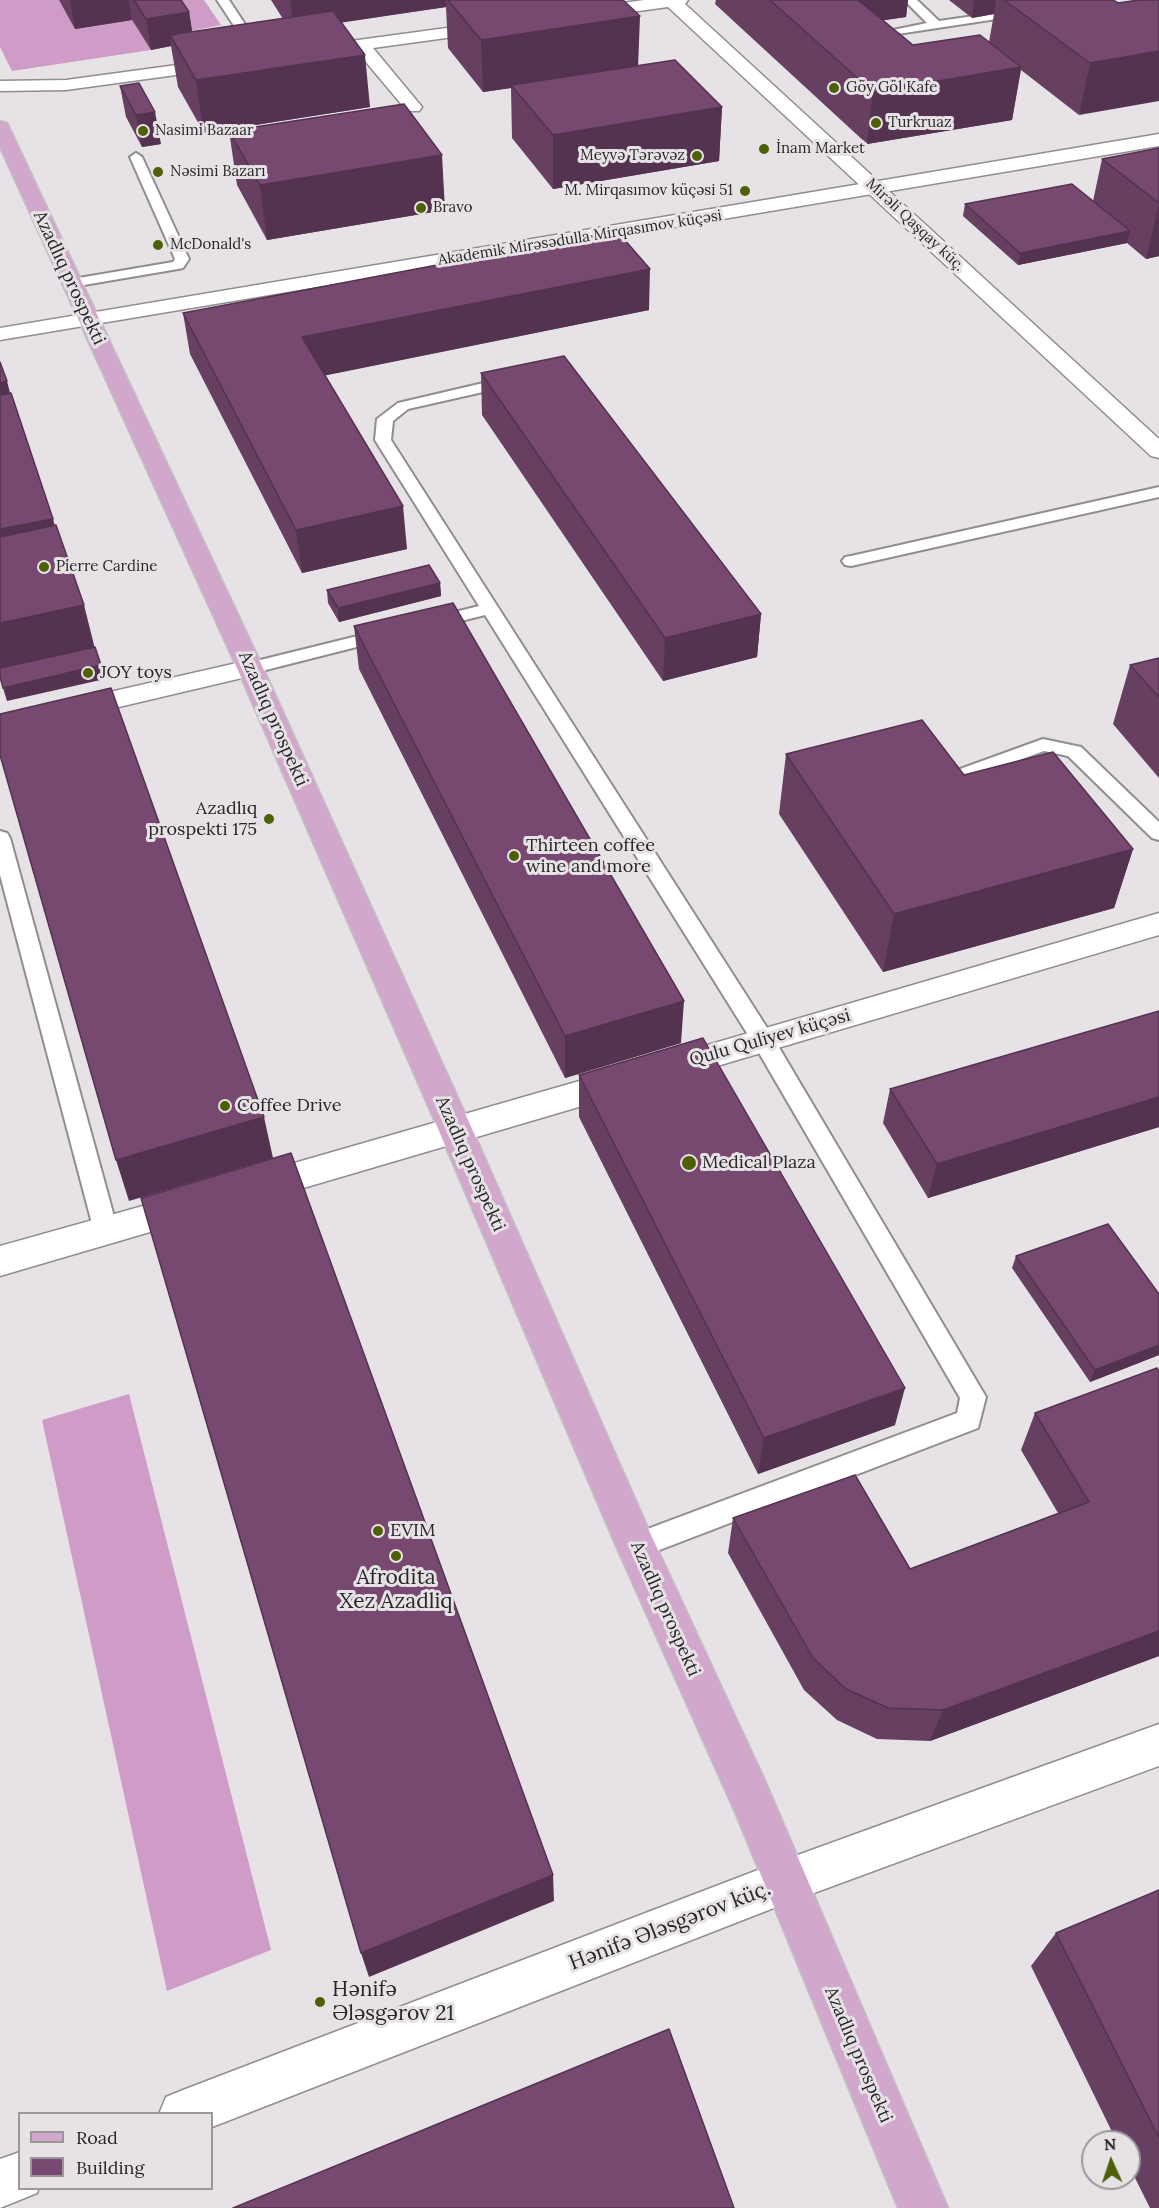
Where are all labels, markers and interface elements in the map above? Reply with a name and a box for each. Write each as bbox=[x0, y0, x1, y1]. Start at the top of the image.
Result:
place label: Göy Göl Kafe bbox=[846, 79, 937, 97]
marker: Göy Göl Kafe bbox=[827, 81, 841, 95]
place label: Turkruaz bbox=[888, 114, 952, 132]
marker: Turkruaz bbox=[869, 116, 883, 130]
place label: Nasimi Bazaar bbox=[155, 122, 254, 140]
marker: Nasimi Bazaar bbox=[136, 124, 150, 138]
place label: İnam Market bbox=[776, 140, 865, 158]
marker: İnam Market bbox=[757, 142, 771, 156]
place label: Meyvə Tərəvəz bbox=[580, 147, 685, 165]
marker: Meyvə Tərəvəz bbox=[690, 149, 704, 163]
place label: Nəsimi Bazarı bbox=[170, 163, 265, 181]
marker: Nəsimi Bazarı bbox=[151, 165, 165, 179]
street label: Mirəli Qaşqay küç. bbox=[862, 175, 968, 275]
place label: M. Mirqasımov küçəsi 51 bbox=[564, 182, 733, 200]
marker: M. Mirqasımov küçəsi 51 bbox=[738, 184, 752, 198]
place label: Bravo bbox=[433, 199, 472, 217]
marker: Bravo bbox=[414, 201, 428, 215]
street label: Azadlıq prospekti bbox=[28, 207, 110, 349]
street label: Akademik Mirəsədulla Mirqasımov küçəsi bbox=[437, 207, 723, 269]
place label: McDonald's bbox=[170, 236, 251, 254]
marker: McDonald's bbox=[151, 238, 165, 252]
place label: Pierre Cardine bbox=[56, 558, 157, 576]
marker: Pierre Cardine bbox=[37, 560, 51, 574]
street label: Azadlıq prospekti bbox=[234, 648, 312, 790]
place label: JOY toys bbox=[100, 662, 172, 684]
marker: JOY toys bbox=[81, 666, 95, 680]
place label: Azadlıq prospekti 175 bbox=[148, 798, 257, 840]
marker: Azadlıq prospekti 175 bbox=[262, 812, 276, 826]
place label: Thirteen coffee wine and more bbox=[526, 835, 655, 878]
marker: Thirteen coffee wine and more bbox=[507, 849, 521, 863]
street label: Qulu Quliyev küçəsi bbox=[687, 1005, 853, 1071]
street label: Azadlıq prospekti bbox=[431, 1093, 509, 1235]
place label: Coffee Drive bbox=[237, 1095, 341, 1117]
marker: Coffee Drive bbox=[218, 1099, 232, 1113]
place label: Medical Plaza bbox=[702, 1152, 816, 1174]
marker: Medical Plaza bbox=[680, 1154, 698, 1172]
place label: EVIM bbox=[390, 1520, 436, 1542]
marker: EVIM bbox=[371, 1524, 385, 1538]
street label: Azadlıq prospekti bbox=[626, 1538, 704, 1680]
marker: Afrodita Xez Azadliq bbox=[389, 1549, 403, 1563]
place label: Afrodita Xez Azadliq bbox=[340, 1565, 452, 1615]
street label: Hənifə Ələsgərov küç. bbox=[566, 1876, 774, 1976]
place label: Hənifə Ələsgərov 21 bbox=[332, 1977, 454, 2027]
street label: Azadlıq prospekti bbox=[820, 1984, 896, 2126]
marker: Hənifə Ələsgərov 21 bbox=[313, 1995, 327, 2009]
legend bbox=[18, 2112, 213, 2190]
text: Road bbox=[76, 2126, 118, 2149]
north arrow bbox=[1081, 2130, 1141, 2190]
text: N bbox=[1103, 2134, 1117, 2154]
text: Building bbox=[76, 2156, 144, 2179]

